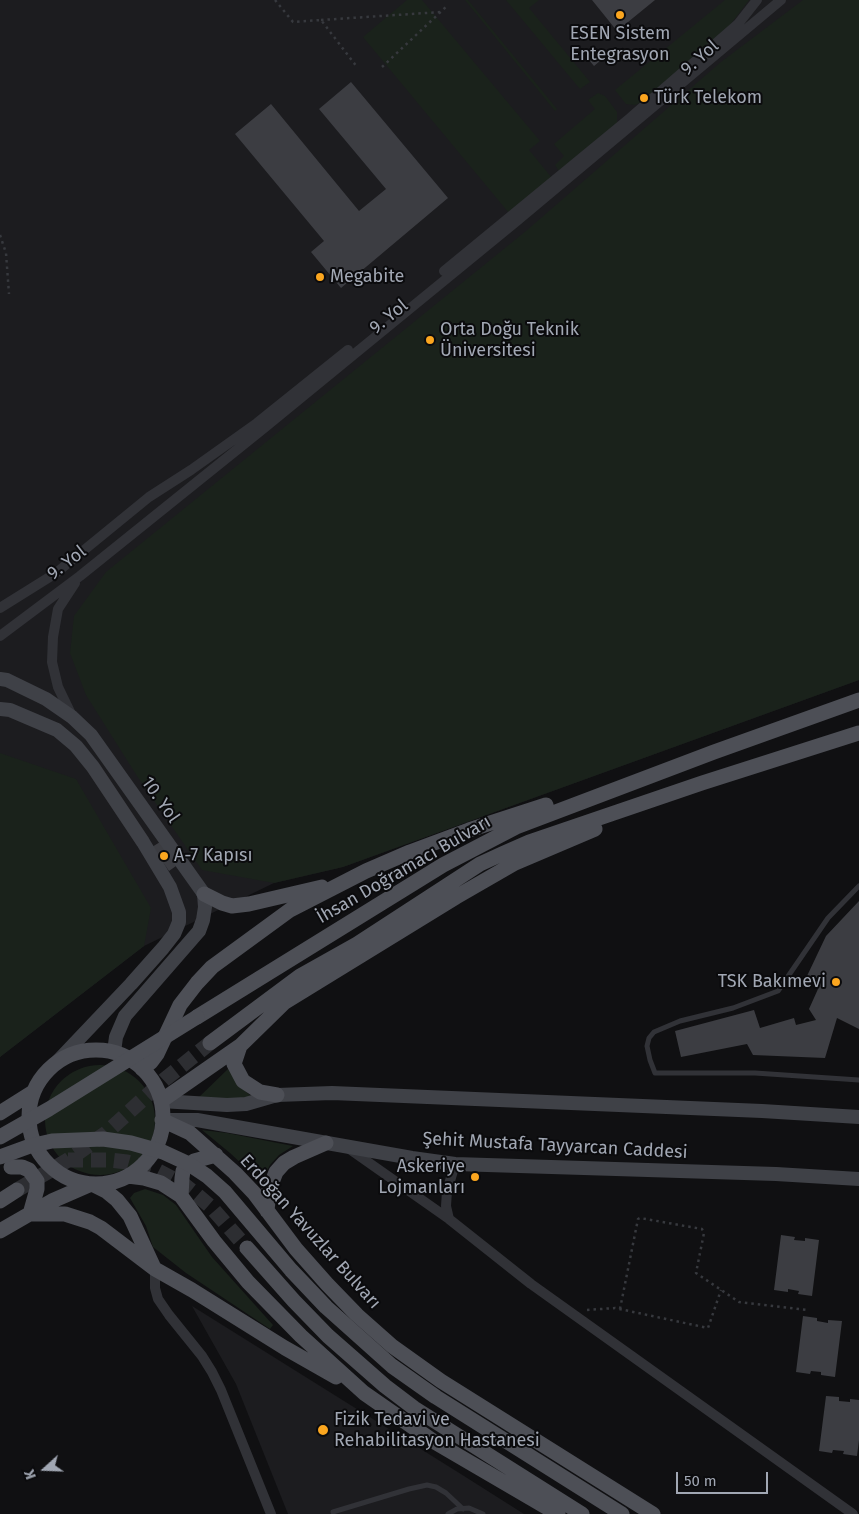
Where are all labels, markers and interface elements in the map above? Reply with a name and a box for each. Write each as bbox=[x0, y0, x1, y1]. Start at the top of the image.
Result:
marker: ESEN Sistem Entegrasyon bbox=[614, 9, 626, 21]
place label: ESEN Sistem Entegrasyon bbox=[570, 23, 670, 66]
street label: 9. Yol bbox=[677, 36, 723, 80]
place label: Türk Telekom bbox=[654, 87, 762, 109]
marker: Türk Telekom bbox=[638, 92, 650, 104]
place label: Megabite bbox=[330, 266, 404, 288]
marker: Megabite bbox=[314, 271, 326, 283]
street label: 9. Yol bbox=[365, 295, 413, 339]
place label: Orta Doğu Teknik Üniversitesi bbox=[440, 319, 579, 362]
marker: Orta Doğu Teknik Üniversitesi bbox=[424, 334, 436, 346]
street label: 9. Yol bbox=[43, 541, 91, 585]
street label: 10. Yol bbox=[136, 773, 184, 827]
street label: İhsan Doğramacı Bulvarı bbox=[313, 811, 495, 929]
place label: A-7 Kapısı bbox=[174, 845, 253, 867]
marker: A-7 Kapısı bbox=[158, 850, 170, 862]
place label: TSK Bakımevi bbox=[718, 971, 826, 993]
marker: TSK Bakımevi bbox=[830, 976, 842, 988]
street label: Şehit Mustafa Tayyarcan Caddesi bbox=[422, 1128, 688, 1164]
street label: Erdoğan Yavuzlar Bulvarı bbox=[235, 1150, 385, 1314]
place label: Askeriye Lojmanları bbox=[378, 1156, 465, 1198]
marker: Askeriye Lojmanları bbox=[469, 1171, 481, 1183]
place label: Fizik Tedavi ve Rehabilitasyon Hastanesi bbox=[334, 1409, 540, 1452]
marker: Fizik Tedavi ve Rehabilitasyon Hastanesi bbox=[316, 1423, 330, 1437]
north arrow bbox=[20, 1444, 70, 1494]
scale bar bbox=[679, 1462, 772, 1494]
text: K bbox=[21, 1467, 40, 1481]
text: 50 m bbox=[684, 1472, 717, 1490]

